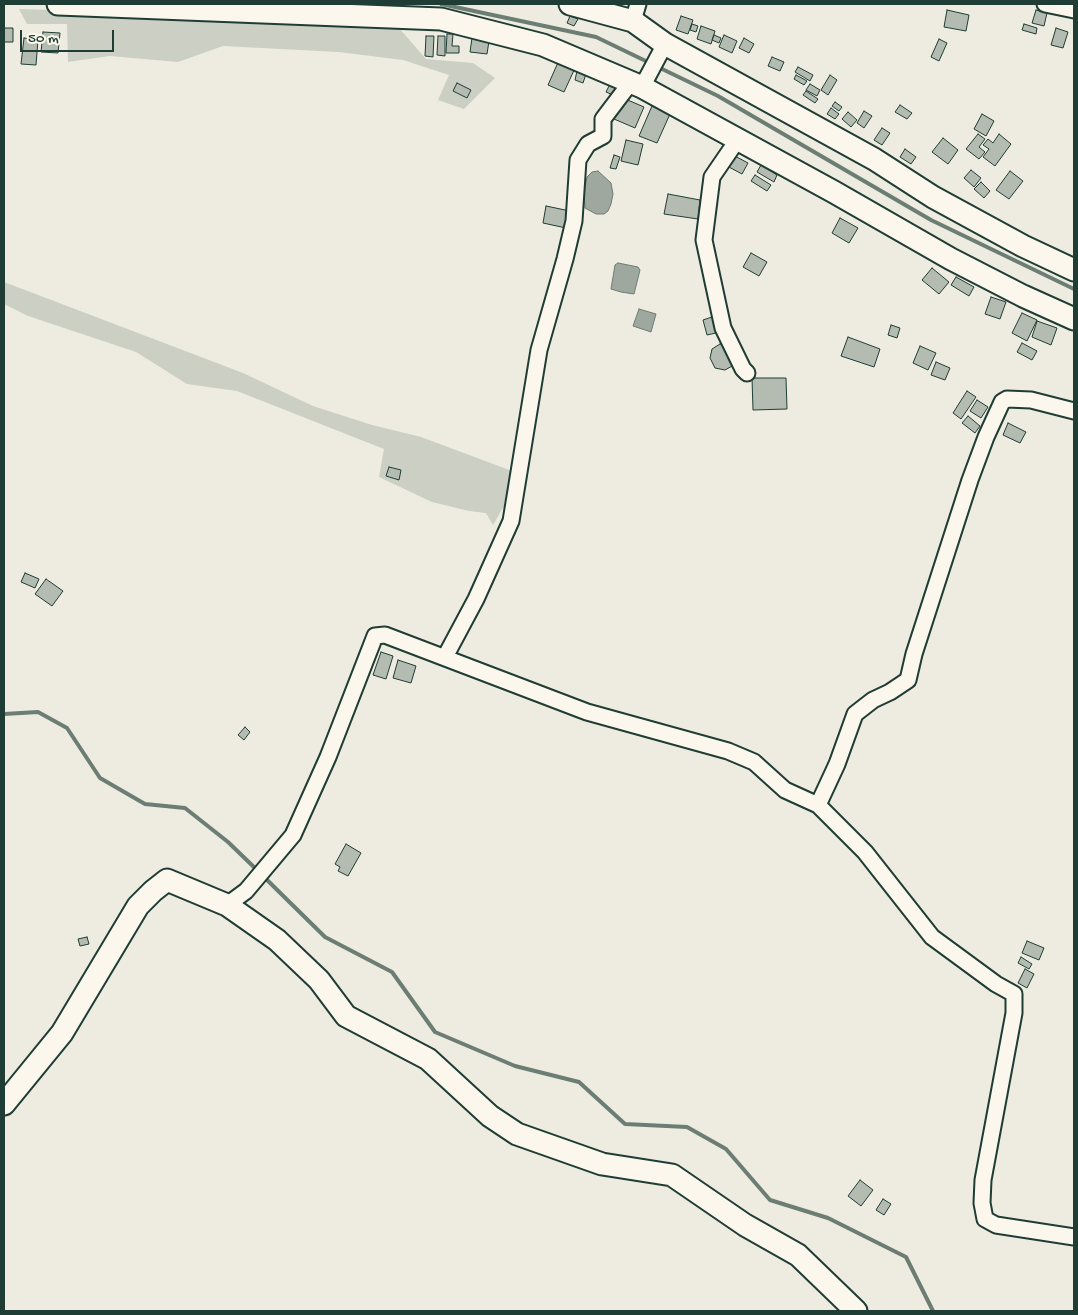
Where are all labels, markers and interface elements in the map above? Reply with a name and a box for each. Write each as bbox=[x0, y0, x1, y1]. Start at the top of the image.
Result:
scale bar bbox=[22, 20, 116, 52]
text: 50 m bbox=[28, 30, 59, 48]

